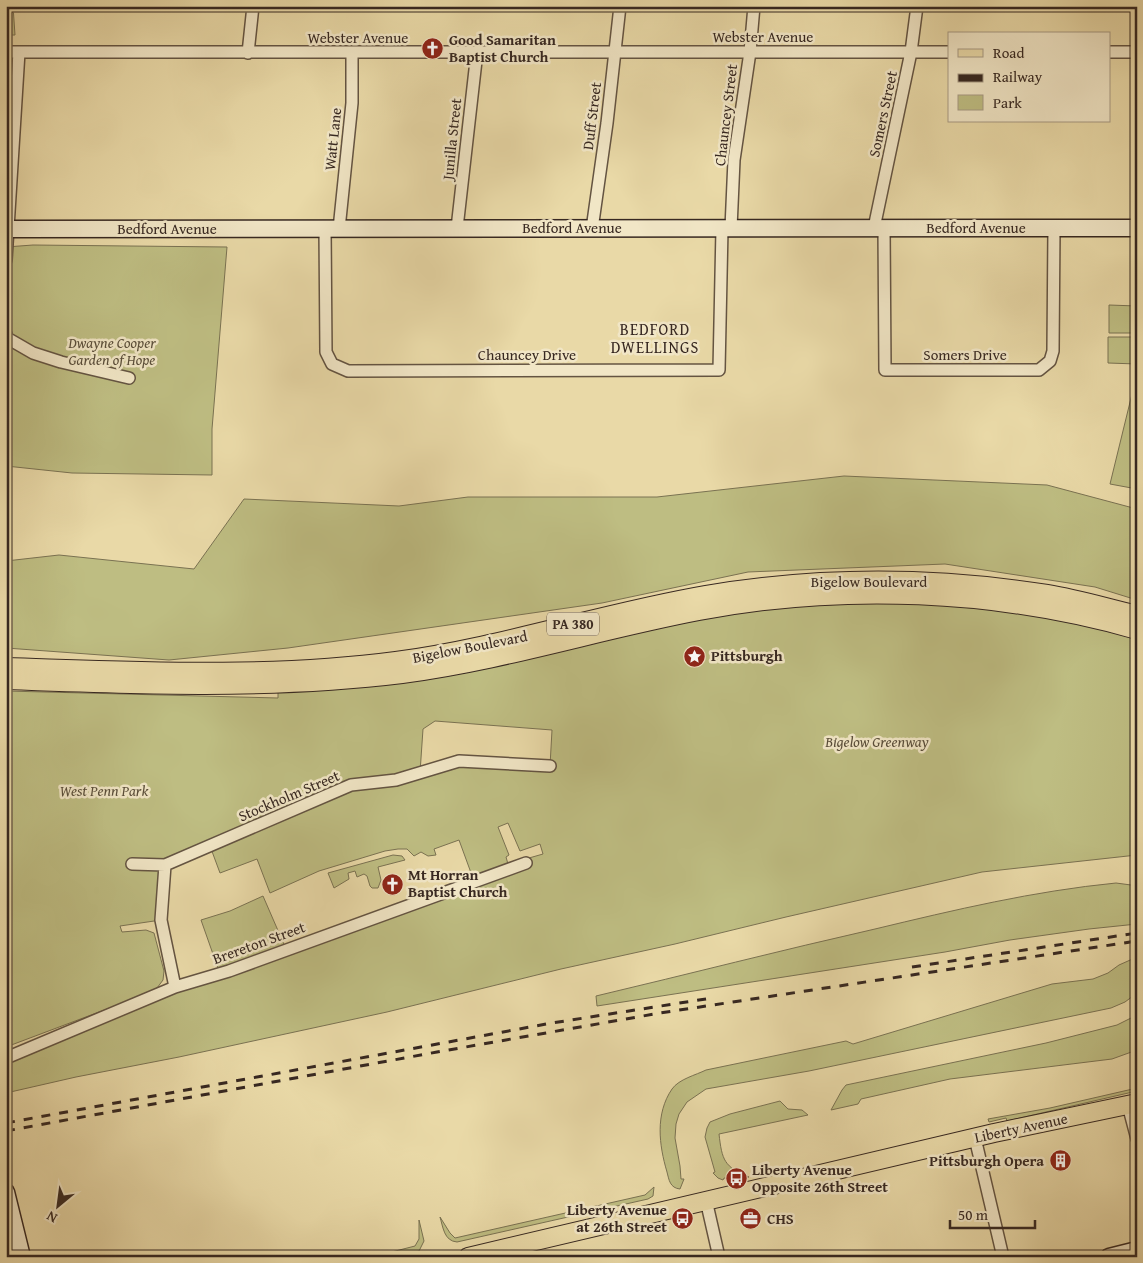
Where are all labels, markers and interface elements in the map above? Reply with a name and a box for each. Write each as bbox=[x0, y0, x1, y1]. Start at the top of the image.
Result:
street label: Webster Avenue bbox=[713, 26, 813, 47]
street label: Webster Avenue bbox=[308, 27, 408, 48]
place label: Good Samaritan Baptist Church bbox=[449, 29, 556, 67]
legend bbox=[948, 32, 1110, 122]
church icon: Good Samaritan Baptist Church bbox=[421, 37, 445, 61]
text: Road bbox=[993, 42, 1024, 63]
street label: Chauncey Street bbox=[709, 62, 742, 167]
text: Railway bbox=[993, 66, 1043, 87]
street label: Somers Street bbox=[863, 68, 902, 159]
street label: Duff Street bbox=[577, 80, 606, 151]
text: Park bbox=[993, 92, 1022, 113]
street label: Junilla Street bbox=[437, 96, 466, 183]
street label: Watt Lane bbox=[319, 107, 346, 171]
street label: Bedford Avenue bbox=[522, 217, 622, 238]
street label: Bedford Avenue bbox=[926, 217, 1026, 238]
street label: Bedford Avenue bbox=[117, 218, 217, 239]
district label: BEDFORD DWELLINGS bbox=[611, 317, 699, 359]
park label: Dwayne Cooper Garden of Hope bbox=[67, 332, 156, 370]
street label: Chauncey Drive bbox=[478, 344, 576, 365]
street label: Somers Drive bbox=[923, 344, 1007, 365]
street label: Bigelow Boulevard bbox=[811, 571, 927, 592]
road number: PA 380 bbox=[547, 612, 599, 636]
street label: Bigelow Boulevard bbox=[411, 625, 529, 668]
place icon: Pittsburgh bbox=[683, 644, 707, 668]
place label: Pittsburgh bbox=[711, 645, 783, 666]
park label: Bigelow Greenway bbox=[824, 731, 929, 752]
street label: Stockholm Street bbox=[235, 764, 343, 826]
park label: West Penn Park bbox=[60, 780, 148, 801]
place label: Mt Horran Baptist Church bbox=[408, 864, 508, 902]
church icon: Mt Horran Baptist Church bbox=[380, 872, 404, 896]
street label: Brereton Street bbox=[210, 916, 309, 969]
street label: Liberty Avenue bbox=[972, 1107, 1069, 1148]
building icon: Pittsburgh Opera bbox=[1048, 1149, 1072, 1173]
place label: Pittsburgh Opera bbox=[929, 1150, 1044, 1171]
place label: Liberty Avenue Opposite 26th Street bbox=[752, 1159, 888, 1197]
bus stop icon: Liberty Avenue Opposite 26th Street bbox=[724, 1167, 748, 1191]
north arrow bbox=[32, 1180, 82, 1230]
scale bar bbox=[950, 1198, 1036, 1230]
place label: Liberty Avenue at 26th Street bbox=[567, 1199, 667, 1237]
text: 50 m bbox=[958, 1204, 989, 1225]
text: N bbox=[42, 1206, 61, 1228]
bus stop icon: Liberty Avenue at 26th Street bbox=[671, 1207, 695, 1231]
office icon: CHS bbox=[739, 1207, 763, 1231]
place label: CHS bbox=[767, 1208, 794, 1229]

